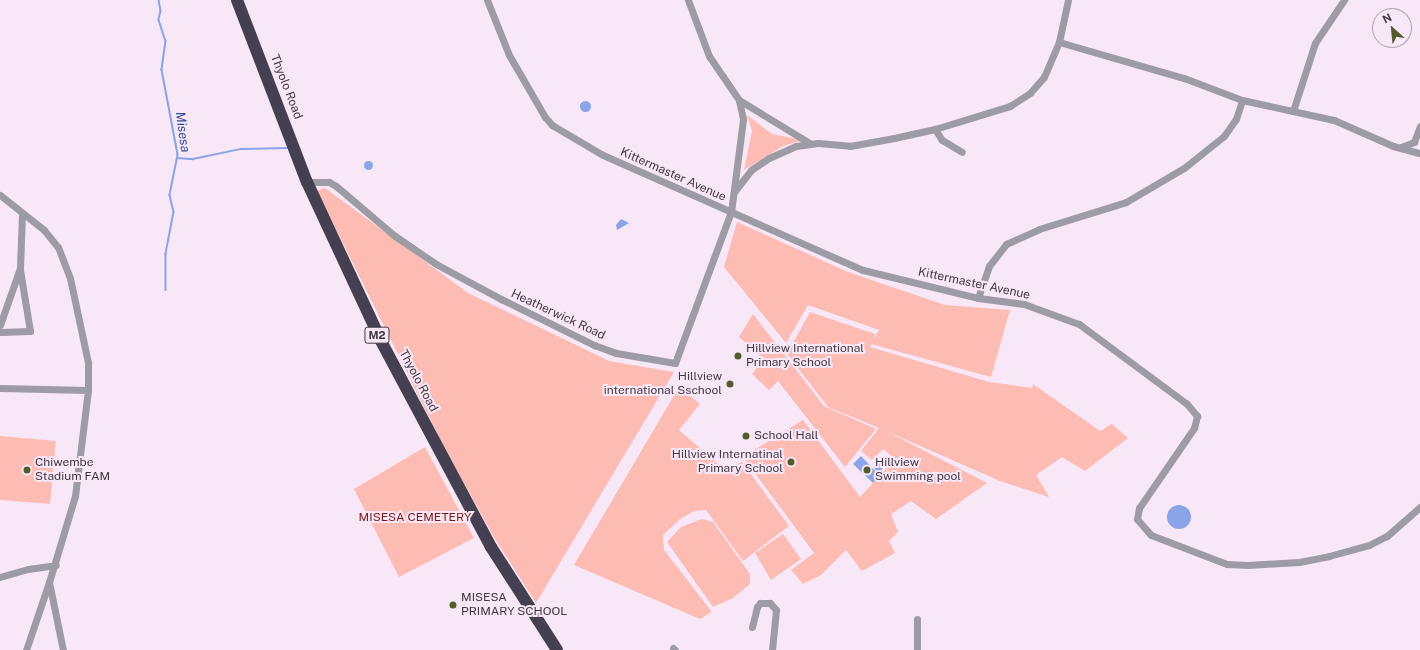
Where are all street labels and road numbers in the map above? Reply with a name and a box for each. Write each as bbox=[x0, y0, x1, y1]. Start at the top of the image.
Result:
street label: Thyolo Road bbox=[267, 53, 305, 121]
street label: Kittermaster Avenue bbox=[618, 145, 728, 205]
street label: Kittermaster Avenue bbox=[917, 265, 1031, 303]
street label: Heatherwick Road bbox=[509, 287, 607, 343]
road number: M2 bbox=[364, 326, 390, 344]
street label: Thyolo Road bbox=[396, 347, 440, 415]

